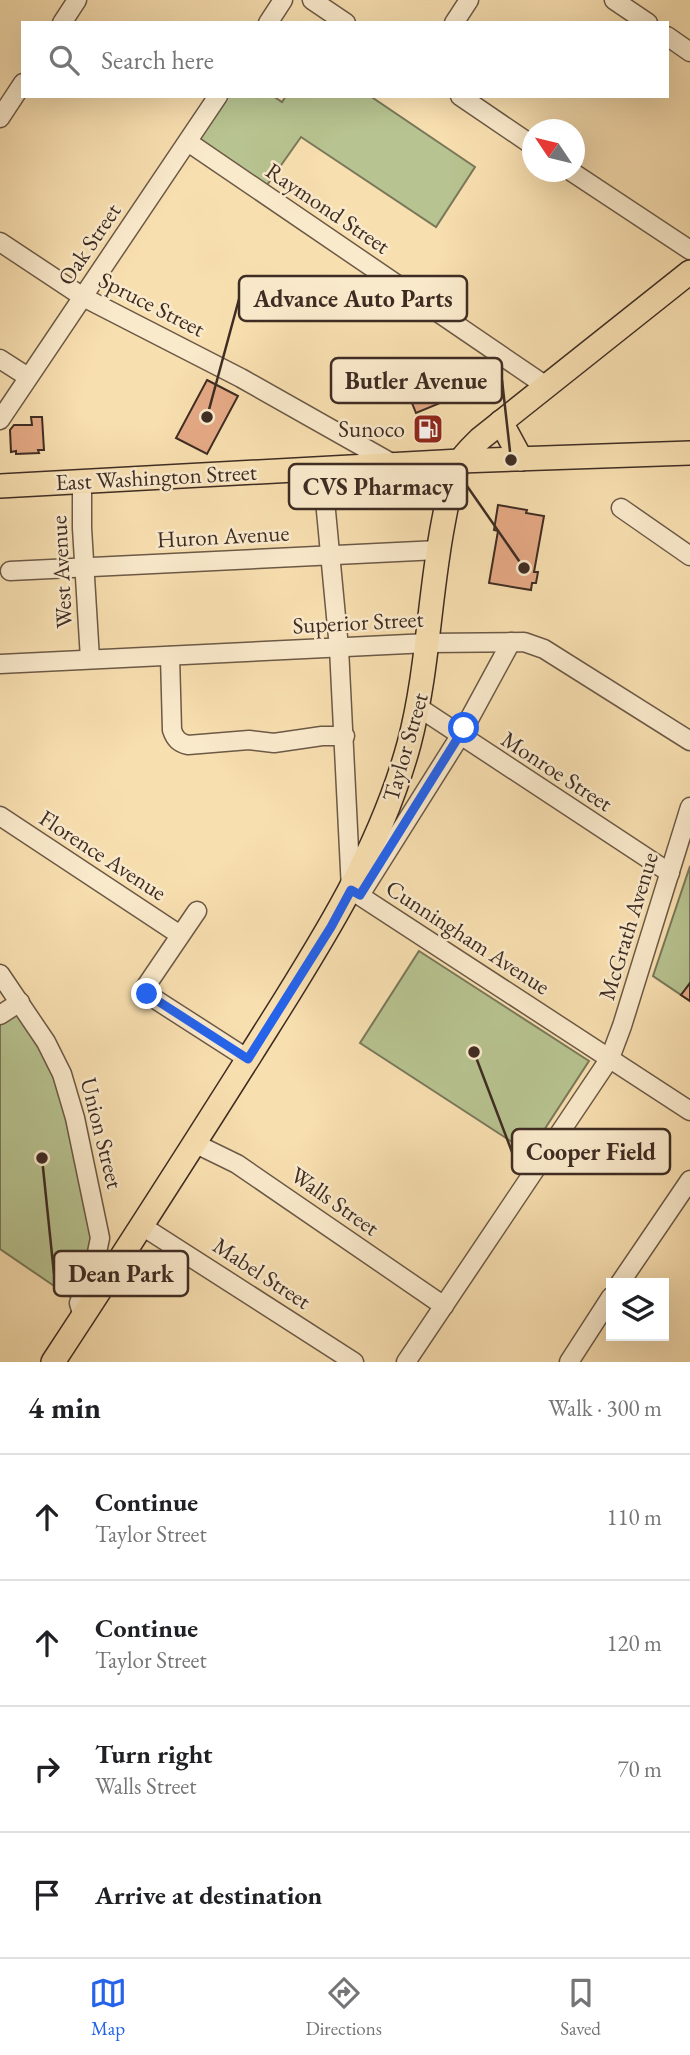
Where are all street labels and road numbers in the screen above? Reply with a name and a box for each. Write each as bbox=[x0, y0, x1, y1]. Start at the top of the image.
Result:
street label: Raymond Street bbox=[260, 155, 397, 261]
street label: Oak Street bbox=[51, 197, 128, 291]
street label: Spruce Street bbox=[94, 264, 211, 344]
street label: East Washington Street bbox=[54, 457, 258, 497]
street label: West Avenue bbox=[43, 515, 79, 629]
street label: Huron Avenue bbox=[156, 518, 290, 554]
street label: Superior Street bbox=[292, 604, 425, 640]
street label: Taylor Street bbox=[375, 688, 435, 805]
street label: Monroe Street bbox=[496, 724, 619, 819]
street label: Florence Avenue bbox=[34, 803, 172, 907]
street label: McGrath Avenue bbox=[591, 848, 665, 1004]
street label: Cunningham Avenue bbox=[380, 873, 556, 1001]
street label: Union Street bbox=[74, 1074, 130, 1192]
street label: Walls Street bbox=[285, 1160, 386, 1243]
street label: Mabel Street bbox=[207, 1230, 317, 1316]

